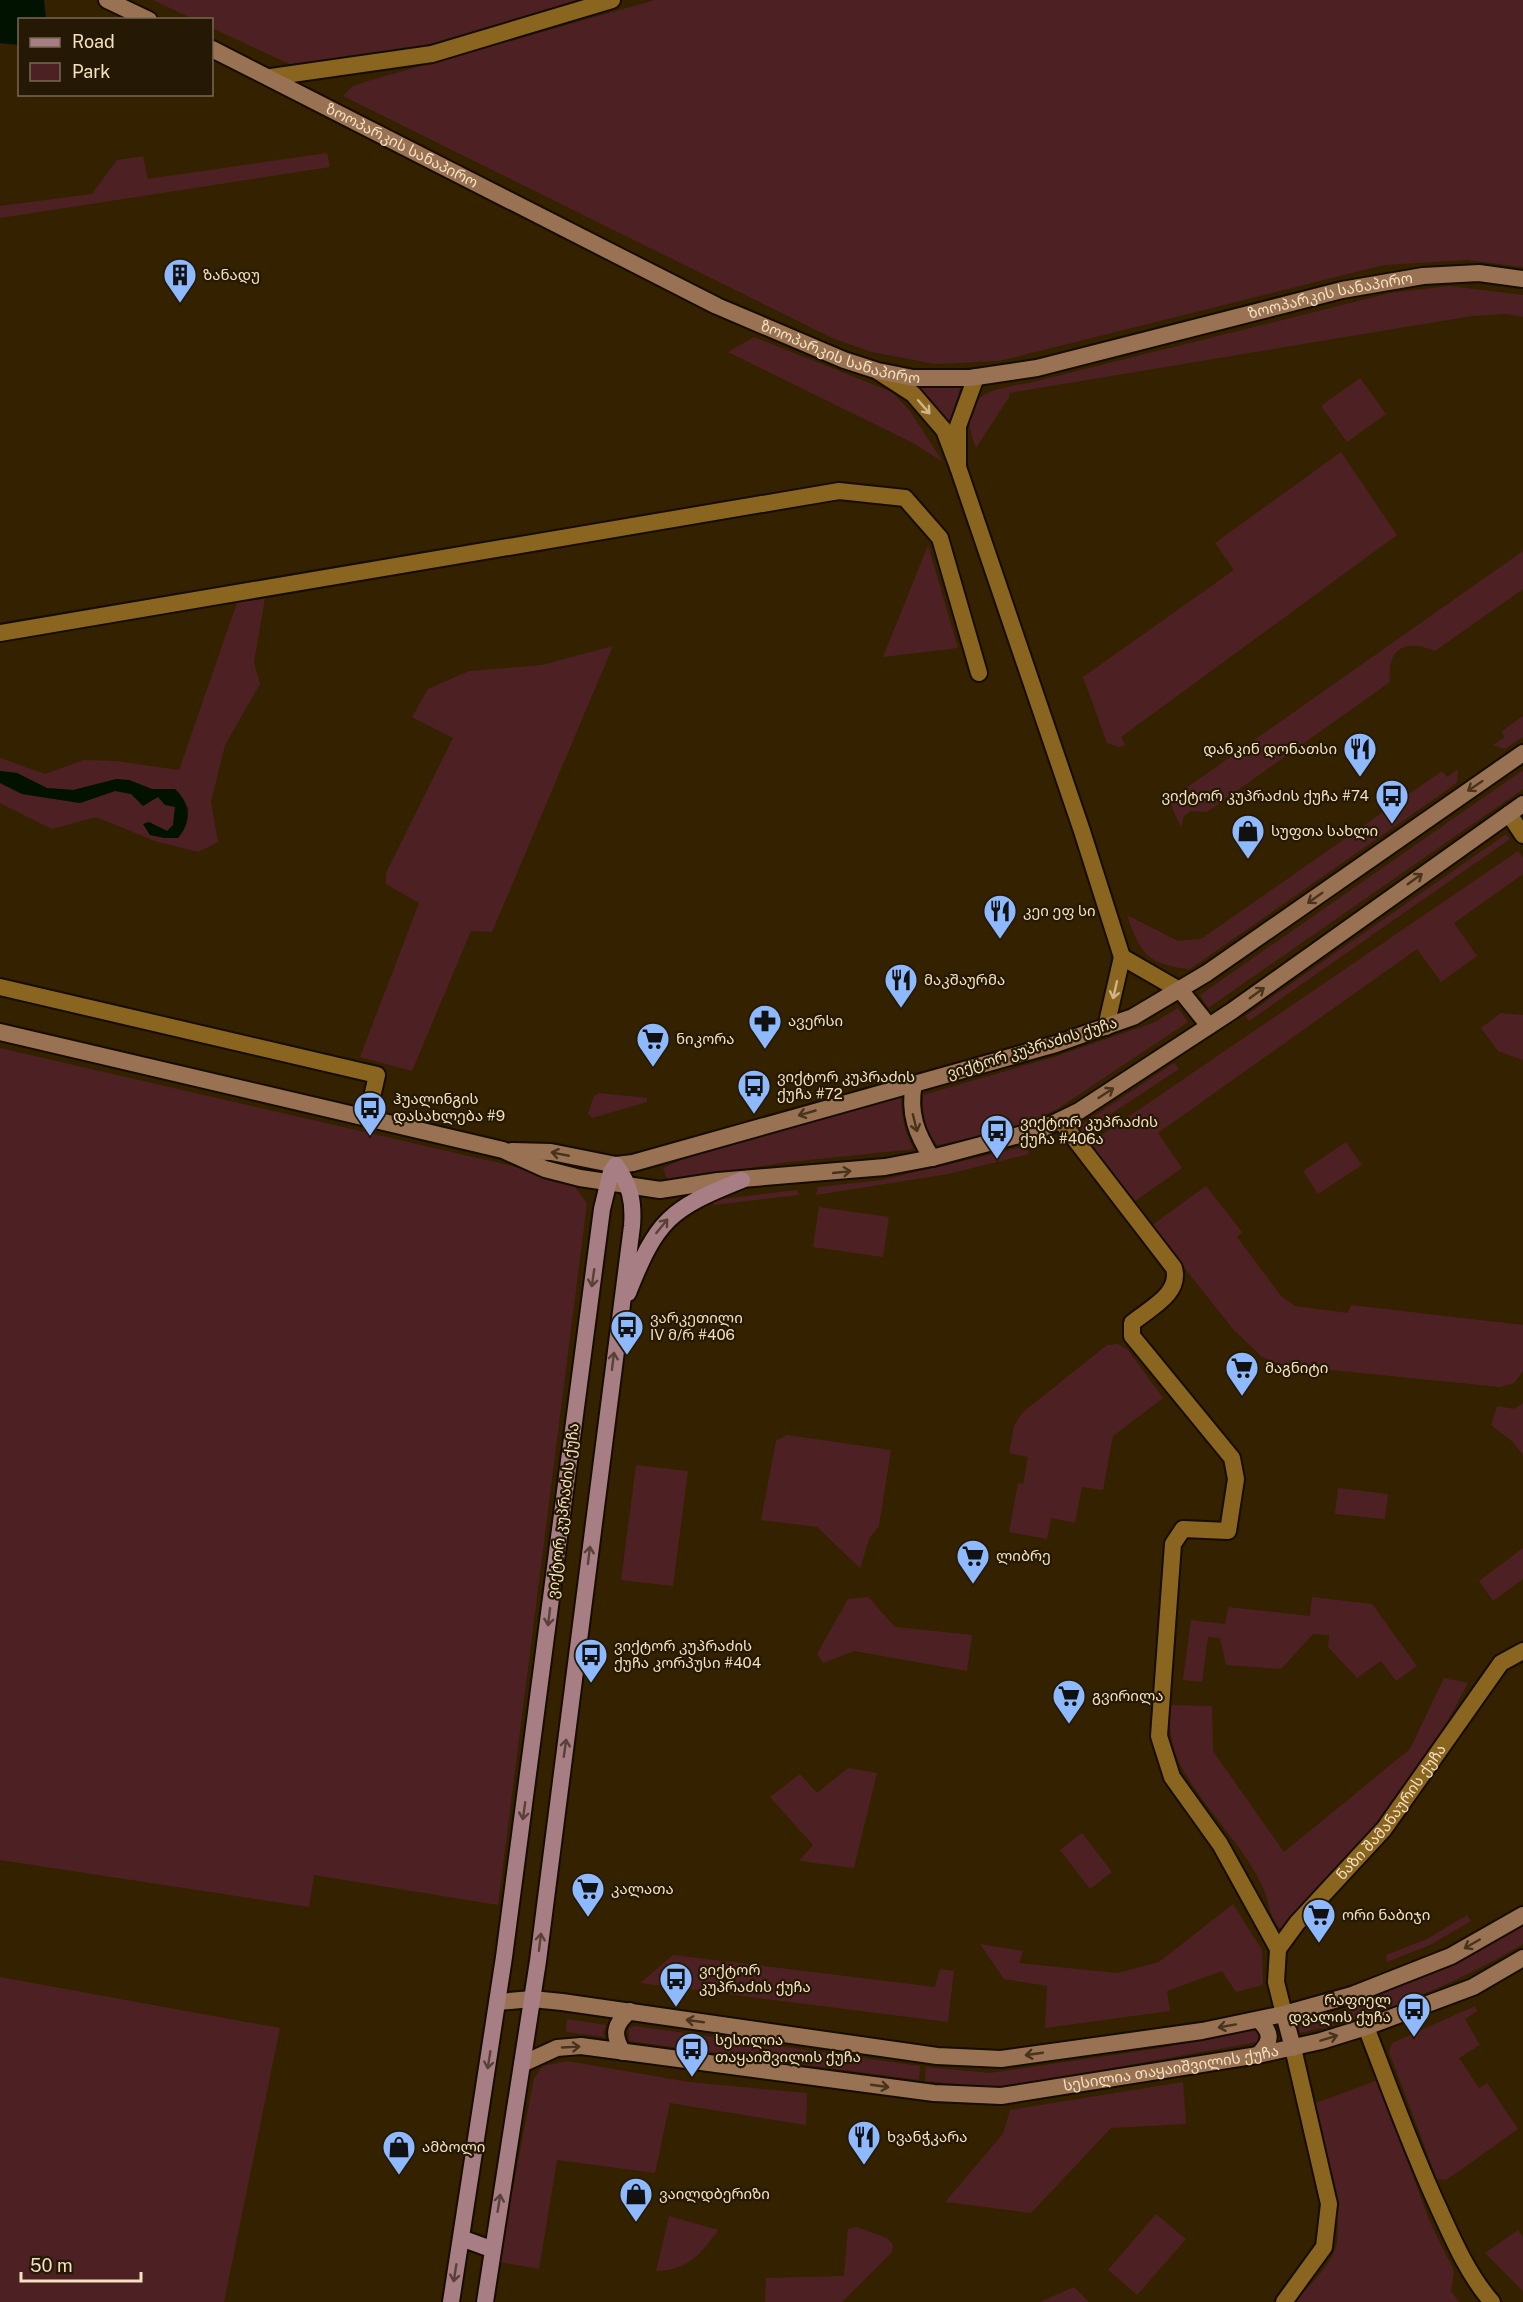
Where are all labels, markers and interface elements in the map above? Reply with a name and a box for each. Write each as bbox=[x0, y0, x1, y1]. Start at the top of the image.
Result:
legend bbox=[18, 18, 213, 96]
text: Road bbox=[72, 31, 115, 52]
text: Park bbox=[72, 61, 110, 82]
street label: ზოოპარკის სანაპირო bbox=[323, 99, 481, 191]
building icon: ზანადუ bbox=[162, 257, 198, 304]
place label: ზანადუ bbox=[203, 266, 260, 284]
street label: ზოოპარკის სანაპირო bbox=[1246, 269, 1414, 322]
street label: ზოოპარკის სანაპირო bbox=[758, 317, 920, 386]
one-way arrow bbox=[917, 399, 931, 414]
restaurant icon: დანკინ დონათსი bbox=[1342, 731, 1378, 778]
place label: დანკინ დონათსი bbox=[1203, 740, 1337, 758]
bus stop icon: ვიქტორ კუპრაძის ქუჩა #74 bbox=[1374, 778, 1410, 825]
one-way arrow bbox=[1467, 781, 1484, 793]
place label: ვიქტორ კუპრაძის ქუჩა #74 bbox=[1161, 787, 1369, 805]
shop icon: სუფთა სახლი bbox=[1230, 813, 1266, 860]
place label: სუფთა სახლი bbox=[1271, 822, 1378, 840]
one-way arrow bbox=[1407, 873, 1423, 885]
one-way arrow bbox=[1307, 892, 1324, 904]
restaurant icon: კეი ეფ სი bbox=[982, 893, 1018, 940]
place label: კეი ეფ სი bbox=[1023, 902, 1096, 920]
restaurant icon: მაკშაურმა bbox=[883, 962, 919, 1009]
place label: მაკშაურმა bbox=[924, 971, 1005, 989]
one-way arrow bbox=[1108, 980, 1120, 999]
one-way arrow bbox=[1248, 987, 1264, 999]
pharmacy icon: ავერსი bbox=[747, 1003, 783, 1050]
place label: ავერსი bbox=[788, 1012, 843, 1030]
street label: ვიქტორ კუპრაძის ქუჩა bbox=[945, 1014, 1119, 1082]
supermarket icon: ნიკორა bbox=[635, 1021, 671, 1068]
place label: ნიკორა bbox=[676, 1030, 735, 1048]
bus stop icon: ვიქტორ კუპრაძის ქუჩა #72 bbox=[736, 1068, 772, 1115]
place label: ვიქტორ კუპრაძის ქუჩა #72 bbox=[777, 1068, 915, 1103]
one-way arrow bbox=[1097, 1087, 1114, 1099]
bus stop icon: ჰუალინგის დასახლება #9 bbox=[352, 1090, 388, 1137]
place label: ჰუალინგის დასახლება #9 bbox=[393, 1090, 505, 1125]
one-way arrow bbox=[798, 1108, 817, 1119]
one-way arrow bbox=[909, 1113, 921, 1132]
bus stop icon: ვიქტორ კუპრაძის ქუჩა #406ა bbox=[979, 1113, 1015, 1160]
place label: ვიქტორ კუპრაძის ქუჩა #406ა bbox=[1020, 1113, 1158, 1148]
one-way arrow bbox=[550, 1148, 570, 1159]
one-way arrow bbox=[831, 1166, 851, 1177]
one-way arrow bbox=[656, 1219, 669, 1235]
one-way arrow bbox=[587, 1268, 598, 1287]
bus stop icon: ვარკეთილი IV მ/რ #406 bbox=[609, 1309, 645, 1356]
place label: ვარკეთილი IV მ/რ #406 bbox=[650, 1309, 743, 1343]
supermarket icon: მაგნიტი bbox=[1224, 1350, 1260, 1397]
one-way arrow bbox=[607, 1352, 618, 1371]
place label: მაგნიტი bbox=[1265, 1359, 1328, 1377]
street label: ვიქტორ კუპრაძის ქუჩა bbox=[543, 1422, 583, 1600]
supermarket icon: ლიბრე bbox=[955, 1538, 991, 1585]
one-way arrow bbox=[583, 1545, 594, 1565]
place label: ლიბრე bbox=[996, 1547, 1051, 1565]
one-way arrow bbox=[543, 1607, 554, 1627]
bus stop icon: ვიქტორ კუპრაძის ქუჩა კორპუსი #404 bbox=[573, 1637, 609, 1684]
place label: ვიქტორ კუპრაძის ქუჩა კორპუსი #404 bbox=[614, 1637, 761, 1672]
supermarket icon: გვირილა bbox=[1051, 1678, 1087, 1725]
place label: გვირილა bbox=[1092, 1687, 1163, 1705]
one-way arrow bbox=[560, 1739, 571, 1759]
street label: ნაზი შამანაურის ქუჩა bbox=[1332, 1741, 1449, 1883]
one-way arrow bbox=[518, 1800, 529, 1820]
supermarket icon: კალათა bbox=[570, 1871, 606, 1918]
place label: კალათა bbox=[611, 1880, 674, 1898]
supermarket icon: ორი ნაბიჯი bbox=[1301, 1897, 1337, 1944]
place label: ორი ნაბიჯი bbox=[1342, 1906, 1430, 1924]
one-way arrow bbox=[535, 1932, 546, 1952]
one-way arrow bbox=[1464, 1938, 1481, 1950]
bus stop icon: ვიქტორ კუპრაძის ქუჩა bbox=[658, 1961, 694, 2008]
place label: ვიქტორ კუპრაძის ქუჩა bbox=[699, 1961, 811, 1996]
place label: რაფიელ დვალის ქუჩა bbox=[1289, 1991, 1391, 2026]
bus stop icon: რაფიელ დვალის ქუჩა bbox=[1396, 1991, 1432, 2038]
one-way arrow bbox=[685, 2015, 705, 2026]
one-way arrow bbox=[1218, 2021, 1237, 2032]
bus stop icon: სესილია თაყაიშვილის ქუჩა bbox=[674, 2031, 710, 2078]
place label: სესილია თაყაიშვილის ქუჩა bbox=[715, 2031, 861, 2066]
one-way arrow bbox=[1319, 2032, 1338, 2043]
one-way arrow bbox=[561, 2041, 581, 2052]
street label: სესილია თაყაიშვილის ქუჩა bbox=[1062, 2042, 1280, 2094]
one-way arrow bbox=[483, 2049, 494, 2069]
one-way arrow bbox=[1025, 2049, 1044, 2060]
one-way arrow bbox=[870, 2080, 890, 2091]
restaurant icon: ხვანჭკარა bbox=[846, 2119, 882, 2166]
place label: ხვანჭკარა bbox=[887, 2128, 967, 2146]
shop icon: ამბოლი bbox=[381, 2129, 417, 2176]
place label: ამბოლი bbox=[422, 2138, 485, 2156]
shop icon: ვაილდბერიზი bbox=[618, 2176, 654, 2223]
place label: ვაილდბერიზი bbox=[659, 2185, 770, 2203]
one-way arrow bbox=[494, 2193, 505, 2213]
scale bar bbox=[21, 2245, 141, 2283]
text: 50 m bbox=[30, 2255, 73, 2276]
one-way arrow bbox=[449, 2263, 460, 2282]

